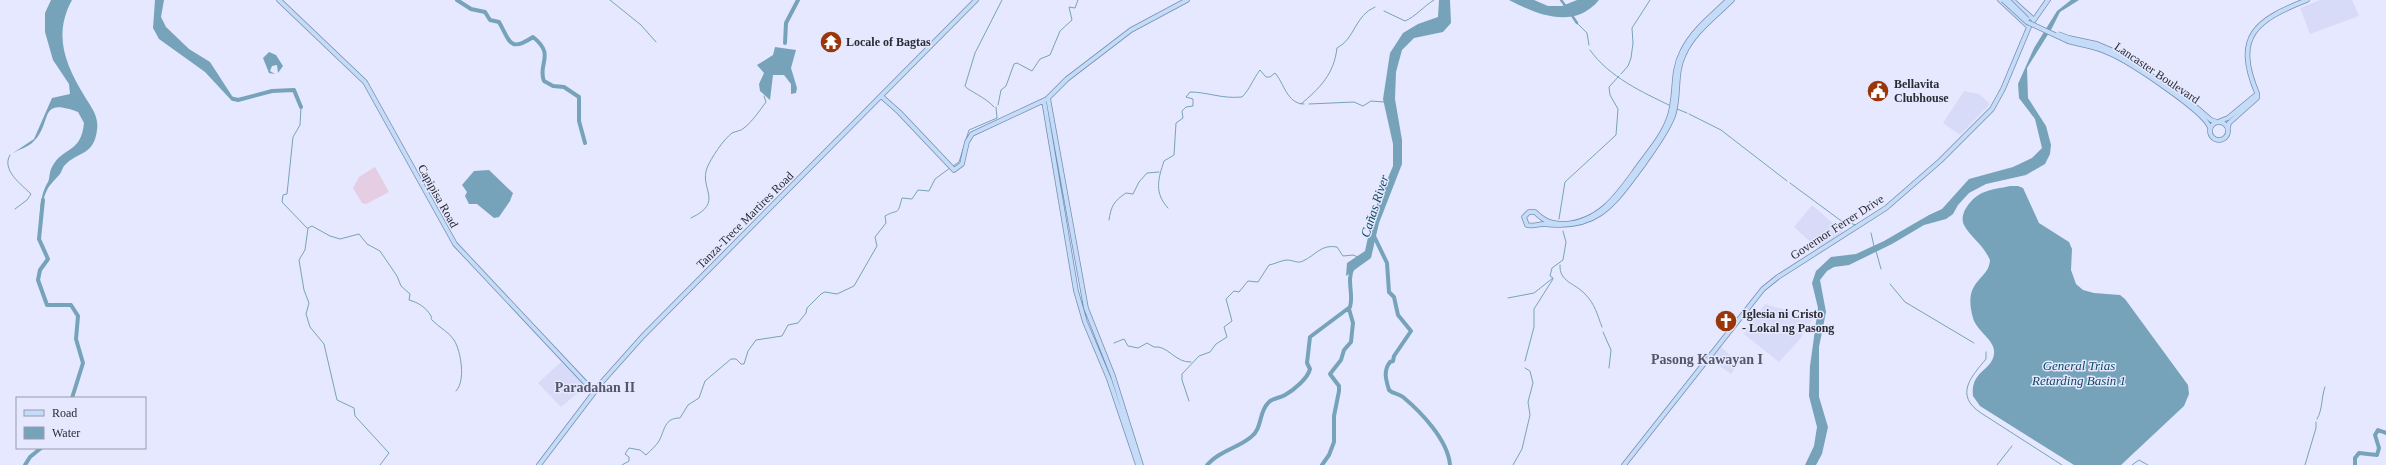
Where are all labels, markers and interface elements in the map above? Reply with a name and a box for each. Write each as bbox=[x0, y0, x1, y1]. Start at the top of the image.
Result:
temple icon: Locale of Bagtas bbox=[818, 29, 844, 55]
place label: Locale of Bagtas bbox=[846, 35, 931, 49]
street label: Lancaster Boulevard bbox=[2112, 39, 2202, 107]
place label: Bellavita Clubhouse bbox=[1894, 77, 1949, 105]
public building icon: Bellavita Clubhouse bbox=[1865, 78, 1891, 104]
street label: Capipisa Road bbox=[415, 162, 461, 230]
street label: Tanza-Trece Martires Road bbox=[694, 169, 796, 271]
water label: Cañas River bbox=[1357, 172, 1392, 239]
street label: Governor Ferrer Drive bbox=[1788, 192, 1886, 262]
place label: Iglesia ni Cristo - Lokal ng Pasong bbox=[1742, 307, 1834, 335]
church icon: Iglesia ni Cristo - Lokal ng Pasong bbox=[1713, 308, 1739, 334]
district label: Pasong Kawayan I bbox=[1651, 352, 1763, 367]
water label: General Trias Retarding Basin 1 bbox=[2031, 358, 2126, 388]
district label: Paradahan II bbox=[555, 380, 635, 395]
legend bbox=[16, 397, 146, 449]
text: Road bbox=[52, 406, 77, 420]
text: Water bbox=[52, 426, 80, 440]

